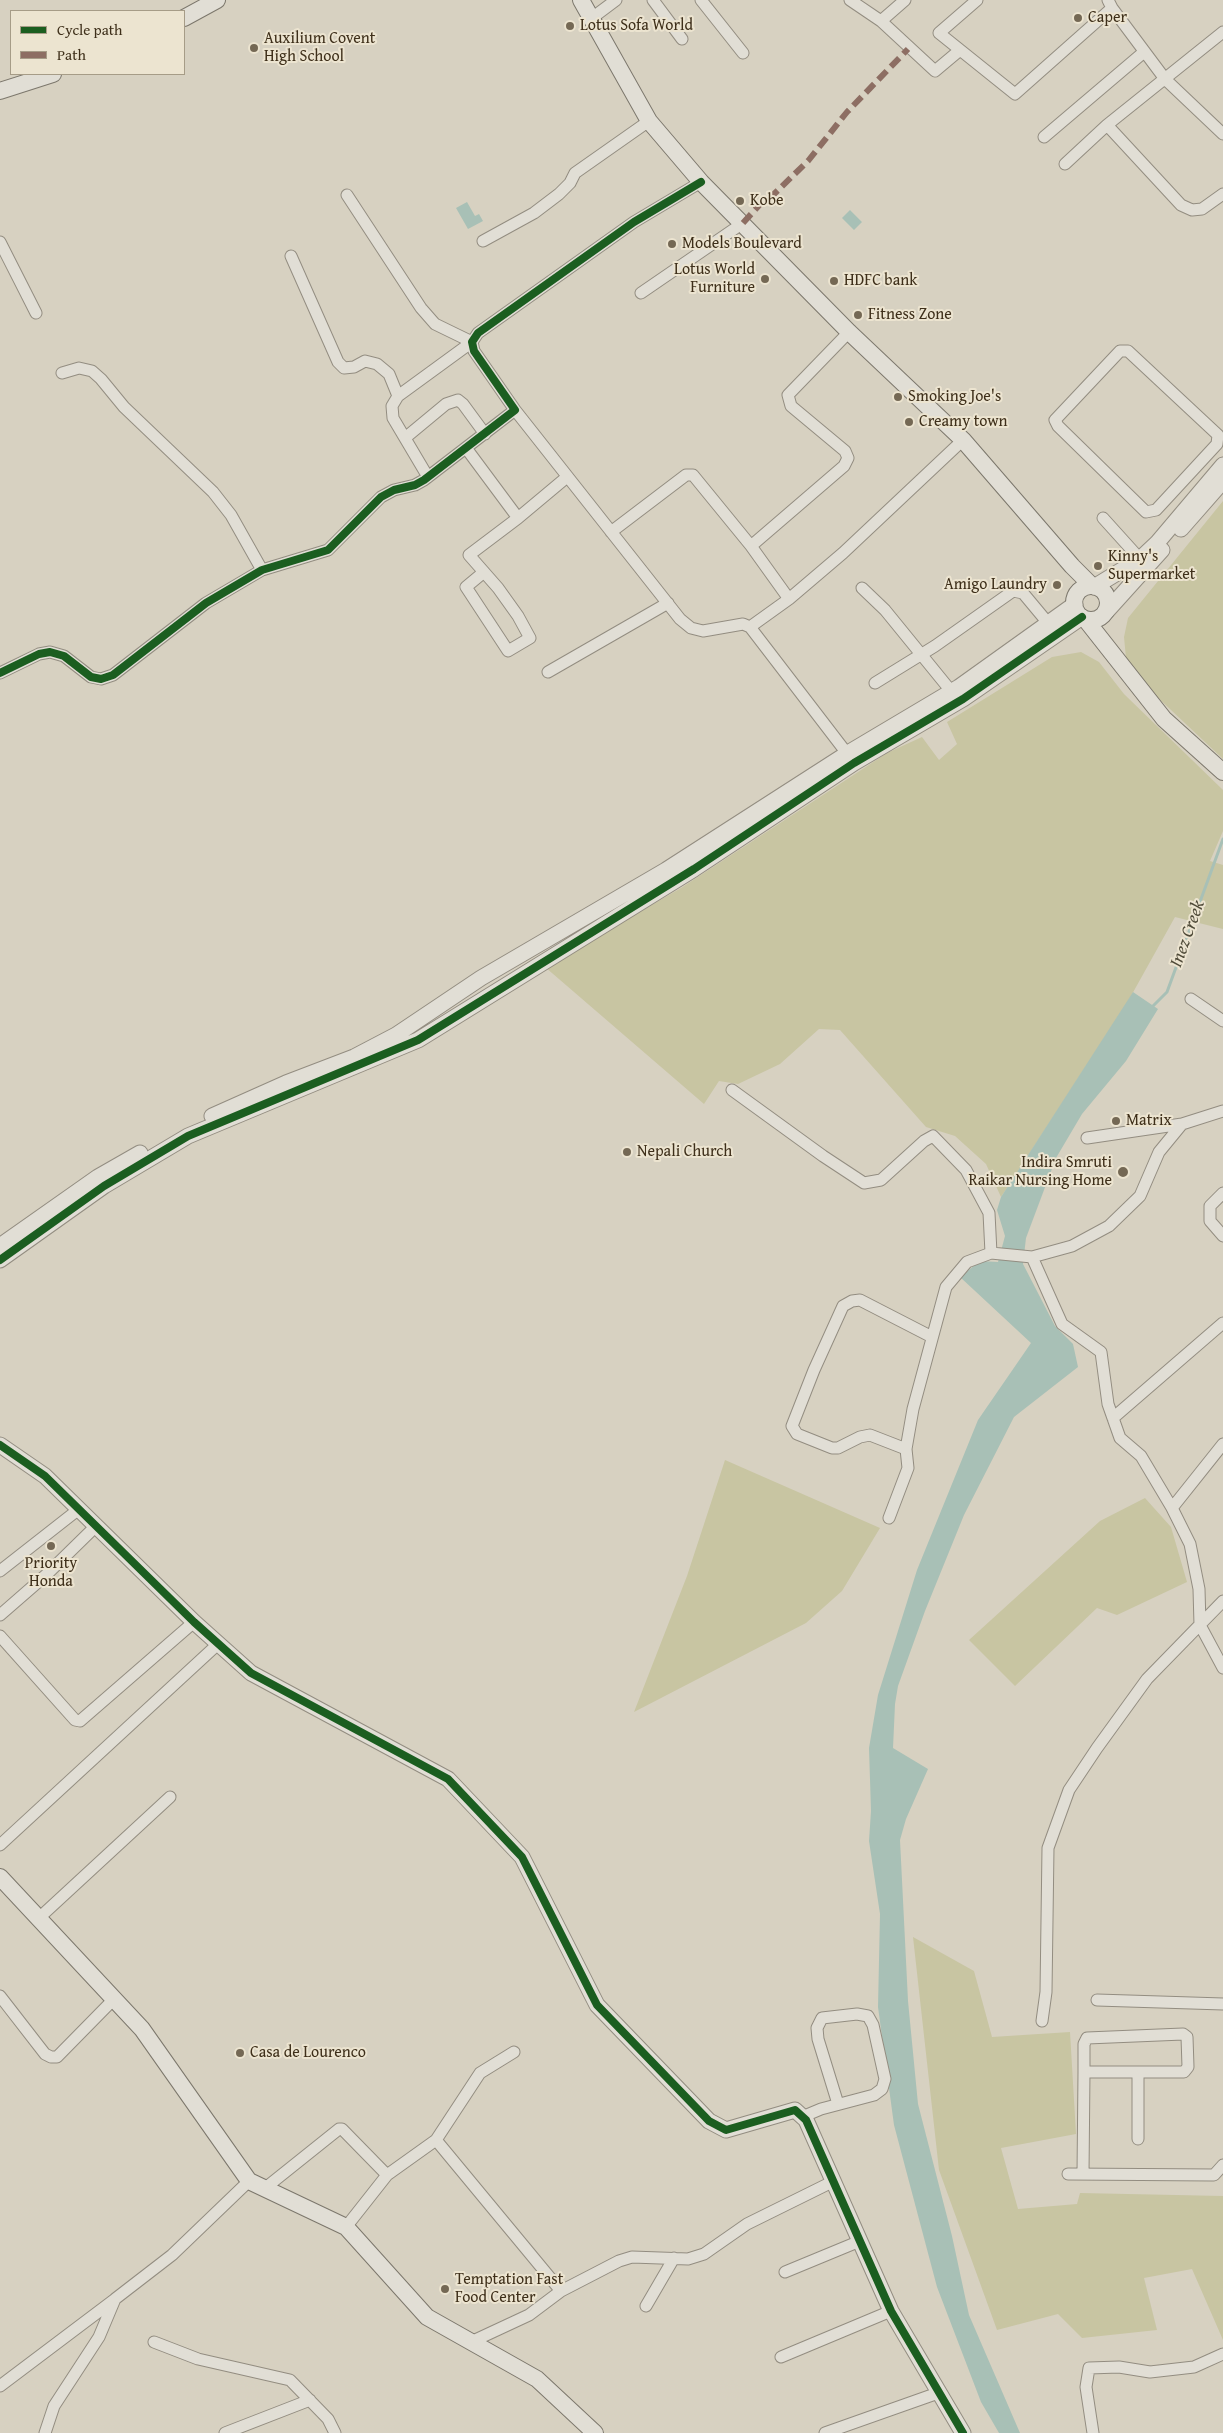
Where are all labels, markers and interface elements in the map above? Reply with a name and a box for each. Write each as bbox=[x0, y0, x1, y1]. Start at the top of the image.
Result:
place label: Caper bbox=[1088, 8, 1127, 28]
legend bbox=[10, 10, 185, 75]
marker: Caper bbox=[1072, 12, 1084, 24]
place label: Lotus Sofa World bbox=[580, 16, 693, 36]
text: Cycle path bbox=[57, 19, 123, 40]
marker: Lotus Sofa World bbox=[564, 20, 576, 32]
place label: Auxilium Covent High School bbox=[264, 29, 376, 67]
marker: Auxilium Covent High School bbox=[248, 42, 260, 54]
text: Path bbox=[57, 44, 86, 65]
place label: Kobe bbox=[750, 191, 783, 211]
marker: Kobe bbox=[734, 195, 746, 207]
place label: Models Boulevard bbox=[682, 234, 802, 254]
marker: Models Boulevard bbox=[666, 238, 678, 250]
place label: Lotus World Furniture bbox=[674, 260, 755, 298]
place label: HDFC bank bbox=[844, 271, 917, 291]
marker: Lotus World Furniture bbox=[759, 273, 771, 285]
marker: HDFC bank bbox=[828, 275, 840, 287]
place label: Fitness Zone bbox=[868, 305, 952, 325]
marker: Fitness Zone bbox=[852, 309, 864, 321]
place label: Smoking Joe's bbox=[908, 387, 1001, 407]
marker: Smoking Joe's bbox=[892, 391, 904, 403]
place label: Creamy town bbox=[919, 412, 1008, 432]
marker: Creamy town bbox=[903, 416, 915, 428]
place label: Kinny's Supermarket bbox=[1108, 547, 1195, 585]
marker: Kinny's Supermarket bbox=[1092, 560, 1104, 572]
place label: Amigo Laundry bbox=[944, 575, 1047, 595]
marker: Amigo Laundry bbox=[1051, 579, 1063, 591]
water label: Inez Creek bbox=[1166, 897, 1210, 971]
place label: Matrix bbox=[1126, 1111, 1172, 1131]
marker: Matrix bbox=[1110, 1115, 1122, 1127]
place label: Nepali Church bbox=[637, 1142, 732, 1162]
marker: Nepali Church bbox=[621, 1146, 633, 1158]
place label: Indira Smruti Raikar Nursing Home bbox=[969, 1153, 1112, 1191]
marker: Indira Smruti Raikar Nursing Home bbox=[1116, 1165, 1130, 1179]
marker: Priority Honda bbox=[45, 1540, 57, 1552]
place label: Priority Honda bbox=[25, 1554, 77, 1592]
place label: Casa de Lourenco bbox=[250, 2043, 366, 2063]
marker: Casa de Lourenco bbox=[234, 2047, 246, 2059]
place label: Temptation Fast Food Center bbox=[455, 2270, 563, 2308]
marker: Temptation Fast Food Center bbox=[439, 2283, 451, 2295]

